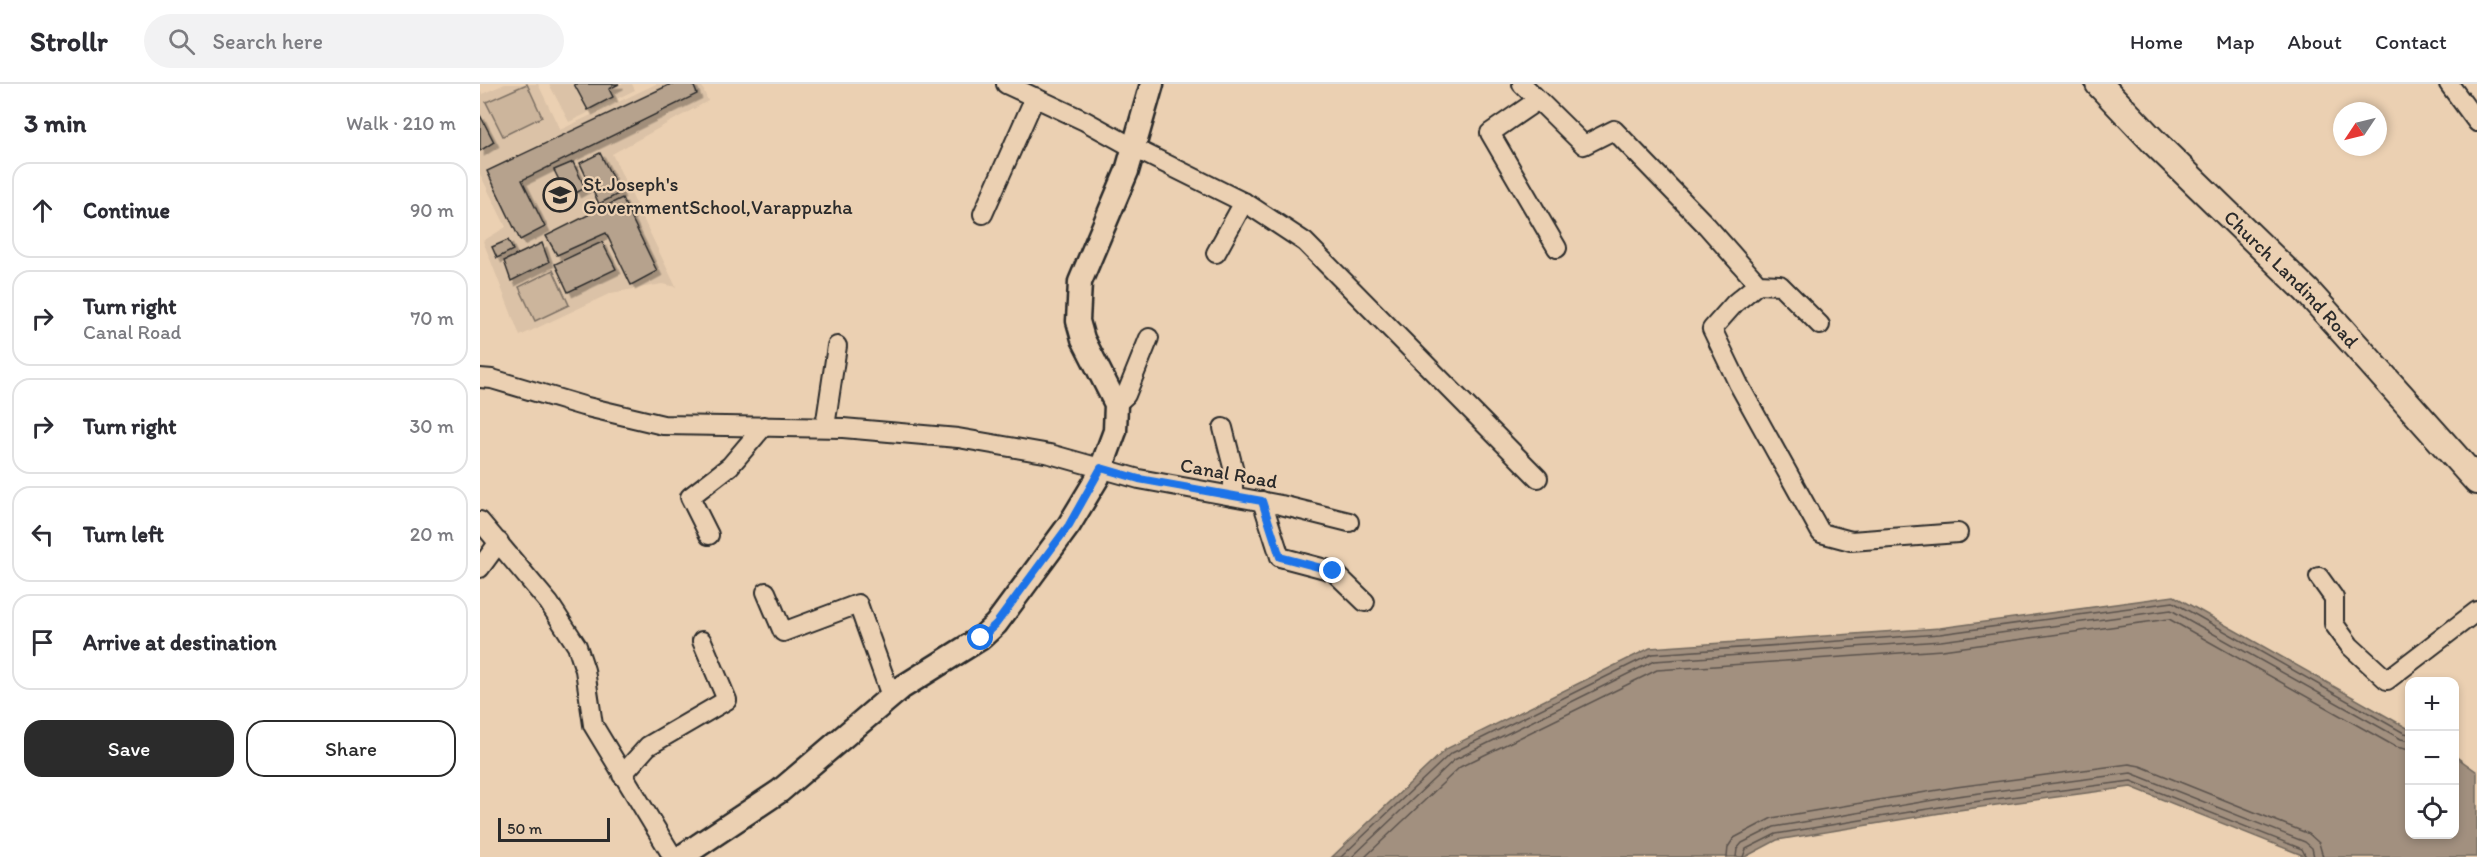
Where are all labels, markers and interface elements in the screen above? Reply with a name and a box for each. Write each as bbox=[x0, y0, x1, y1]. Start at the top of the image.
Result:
search box bbox=[144, 14, 564, 68]
text: Strollr bbox=[30, 24, 108, 58]
icon: search bbox=[165, 25, 198, 58]
text: Search here bbox=[213, 28, 323, 55]
text: Home bbox=[2130, 29, 2183, 54]
text: Map bbox=[2216, 29, 2255, 54]
text: About bbox=[2288, 29, 2342, 54]
text: Contact bbox=[2375, 29, 2447, 54]
north arrow bbox=[2333, 102, 2387, 156]
text: 3 min bbox=[24, 107, 86, 139]
text: Walk · 210 m bbox=[346, 111, 456, 135]
place label: St.Joseph's GovernmentSchool,Varappuzha bbox=[583, 172, 853, 219]
school or university icon: St.Joseph's GovernmentSchool,Varappuzha bbox=[542, 177, 578, 213]
icon: ahead bbox=[26, 194, 59, 227]
text: Continue bbox=[83, 197, 170, 224]
text: 90 m bbox=[410, 198, 454, 222]
street label: Church Landind Road bbox=[2219, 205, 2364, 353]
text: Turn right bbox=[83, 293, 177, 320]
icon: right bbox=[26, 302, 59, 335]
text: 70 m bbox=[410, 306, 454, 330]
text: Canal Road bbox=[83, 320, 181, 344]
icon: right bbox=[26, 410, 59, 443]
text: Turn right bbox=[83, 413, 177, 440]
text: 30 m bbox=[409, 414, 454, 438]
street label: Canal Road bbox=[1178, 453, 1280, 493]
icon: left bbox=[26, 518, 59, 551]
text: Turn left bbox=[83, 521, 164, 548]
text: 20 m bbox=[410, 522, 454, 546]
route end bbox=[1319, 557, 1345, 583]
route start bbox=[967, 624, 993, 650]
icon: arrive bbox=[26, 626, 59, 659]
text: Arrive at destination bbox=[83, 629, 277, 656]
map controls bbox=[2405, 677, 2459, 839]
button: + bbox=[2405, 677, 2459, 731]
button: Save bbox=[24, 720, 234, 777]
button: Share bbox=[246, 720, 456, 777]
button: − bbox=[2405, 731, 2459, 785]
button: locate bbox=[2405, 785, 2459, 839]
scale bar bbox=[498, 815, 610, 842]
text: 50 m bbox=[507, 819, 542, 838]

